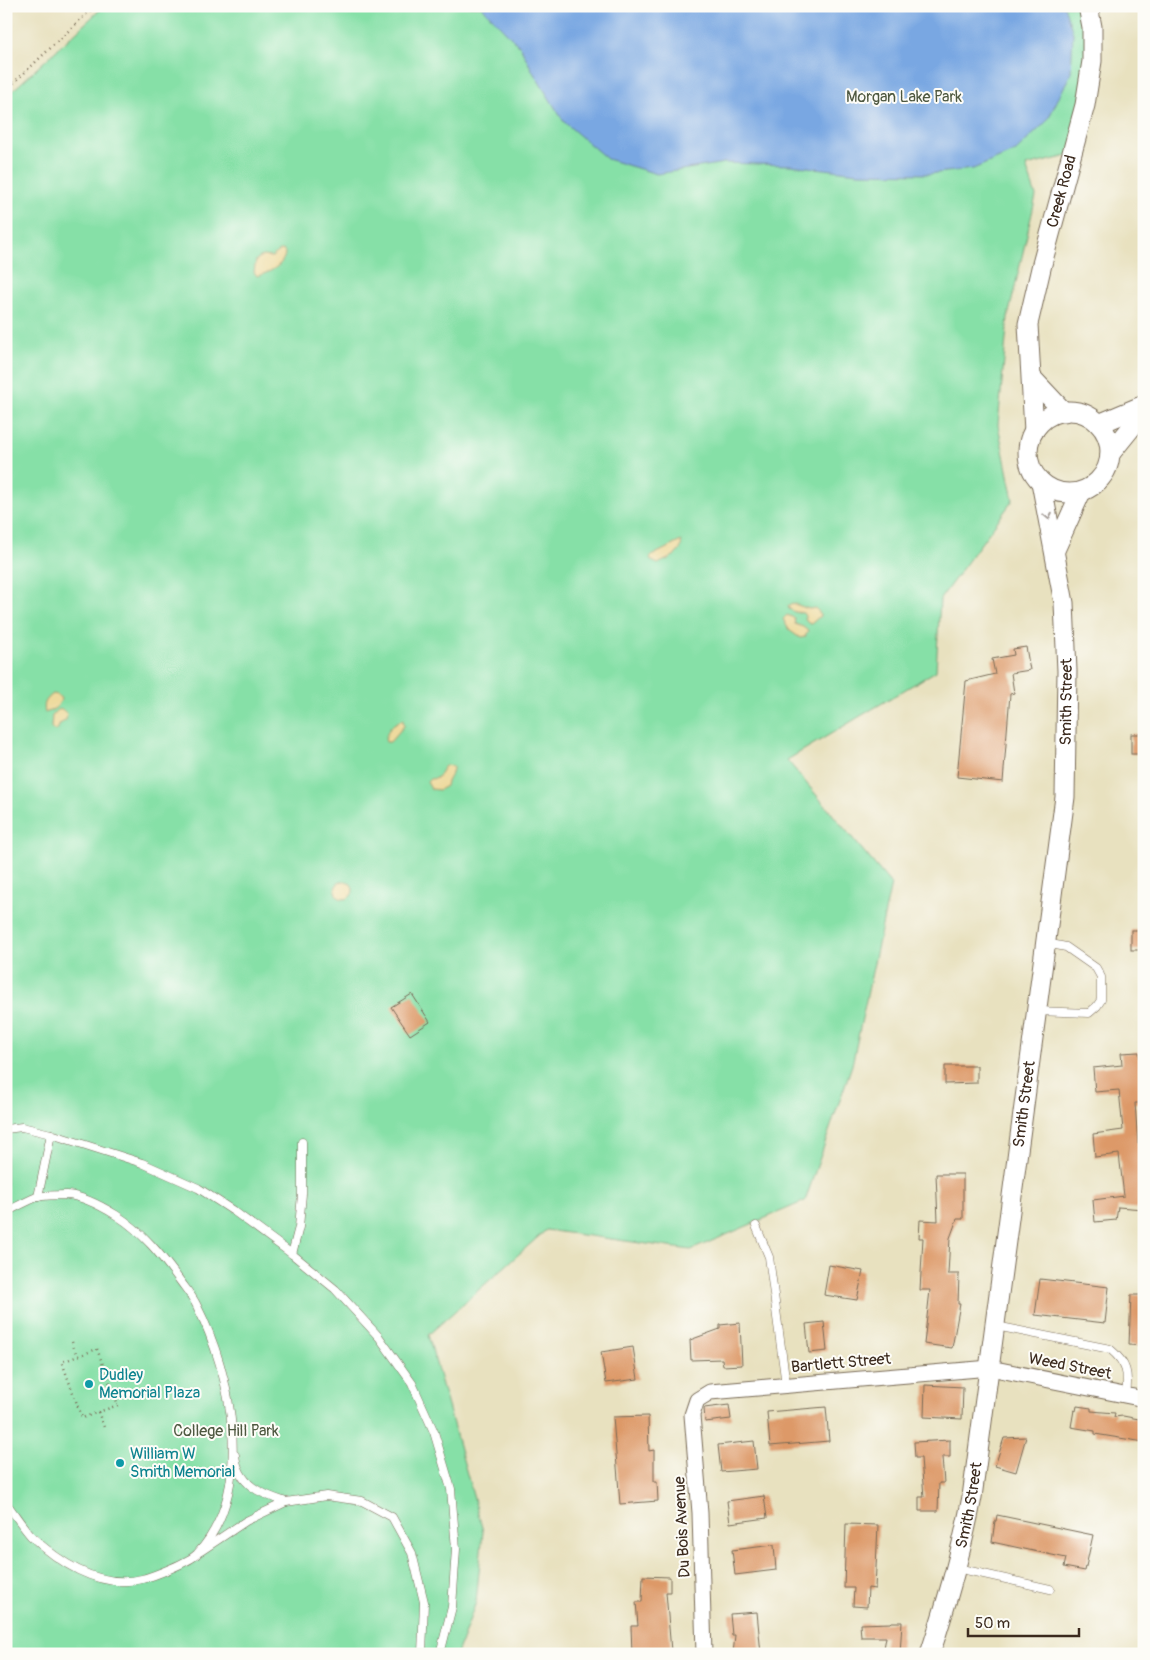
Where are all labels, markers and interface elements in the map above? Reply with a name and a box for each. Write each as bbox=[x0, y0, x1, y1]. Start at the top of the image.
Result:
park label: Morgan Lake Park bbox=[846, 87, 962, 107]
street label: Creek Road bbox=[1042, 153, 1081, 230]
one-way arrow bbox=[1042, 512, 1053, 521]
street label: Smith Street bbox=[1056, 657, 1077, 746]
street label: Smith Street bbox=[1009, 1059, 1040, 1149]
street label: Weed Street bbox=[1027, 1348, 1114, 1384]
street label: Bartlett Street bbox=[790, 1349, 892, 1377]
place label: Dudley Memorial Plaza bbox=[99, 1365, 200, 1403]
marker: Dudley Memorial Plaza bbox=[83, 1378, 95, 1390]
park label: College Hill Park bbox=[173, 1421, 279, 1441]
place label: William W Smith Memorial bbox=[130, 1444, 236, 1482]
marker: William W Smith Memorial bbox=[114, 1457, 126, 1469]
street label: Smith Street bbox=[951, 1460, 987, 1550]
street label: Du Bois Avenue bbox=[669, 1476, 695, 1578]
scale bar bbox=[968, 1605, 1079, 1637]
text: 50 m bbox=[975, 1614, 1010, 1633]

